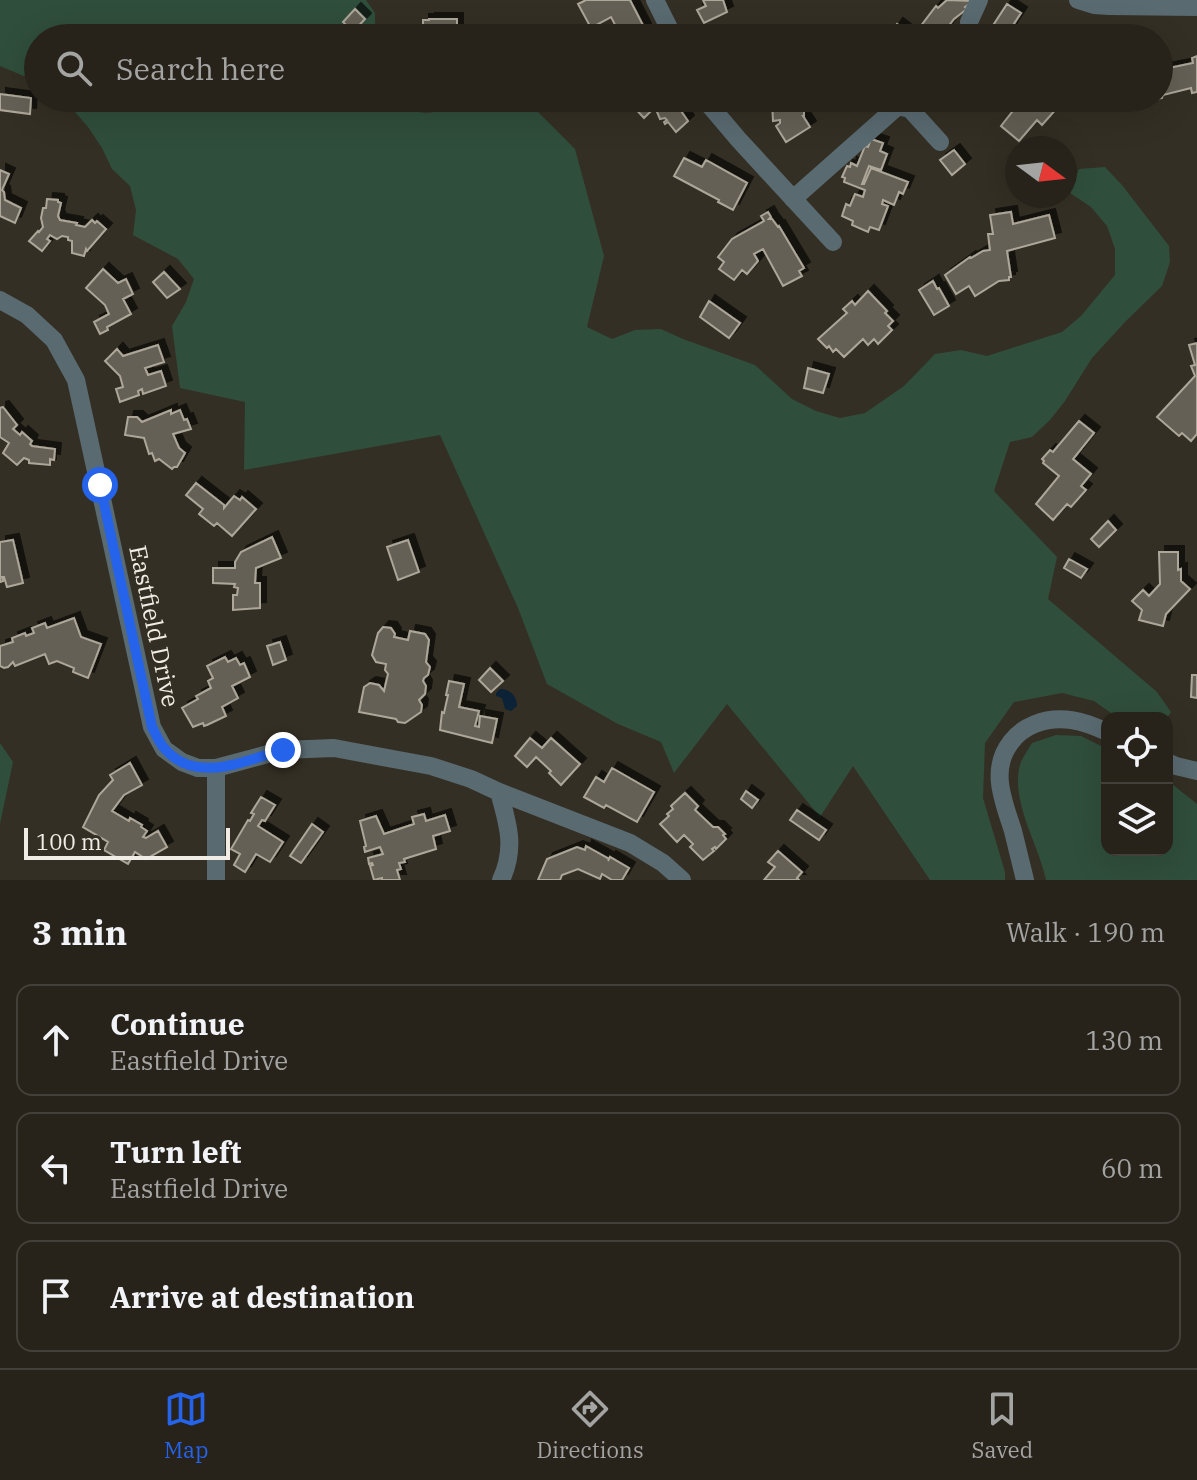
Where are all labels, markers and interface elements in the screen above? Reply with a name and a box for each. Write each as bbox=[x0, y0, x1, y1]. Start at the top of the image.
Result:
search box bbox=[24, 24, 1173, 112]
icon: search bbox=[52, 46, 96, 90]
text: Search here bbox=[116, 49, 285, 88]
north arrow bbox=[1005, 136, 1077, 208]
route start bbox=[82, 467, 118, 503]
street label: Eastfield Drive bbox=[122, 542, 188, 710]
map controls bbox=[1101, 712, 1173, 856]
button: locate bbox=[1101, 712, 1173, 784]
route end bbox=[265, 732, 301, 768]
button: layers bbox=[1101, 784, 1173, 856]
scale bar bbox=[24, 824, 230, 860]
text: 100 m bbox=[36, 827, 102, 856]
text: 3 min bbox=[32, 910, 127, 954]
text: Walk · 190 m bbox=[1006, 915, 1165, 949]
text: Continue bbox=[110, 1004, 245, 1043]
icon: ahead bbox=[34, 1018, 78, 1062]
text: 130 m bbox=[1085, 1023, 1163, 1057]
text: Eastfield Drive bbox=[110, 1043, 288, 1077]
text: Turn left bbox=[110, 1132, 242, 1171]
icon: left bbox=[34, 1146, 78, 1190]
text: 60 m bbox=[1101, 1151, 1163, 1185]
text: Eastfield Drive bbox=[110, 1171, 288, 1205]
icon: arrive bbox=[34, 1274, 78, 1318]
text: Arrive at destination bbox=[110, 1277, 415, 1316]
tab: Map bbox=[164, 1387, 209, 1464]
tab: Directions bbox=[536, 1387, 644, 1464]
tab: Saved bbox=[971, 1387, 1033, 1464]

